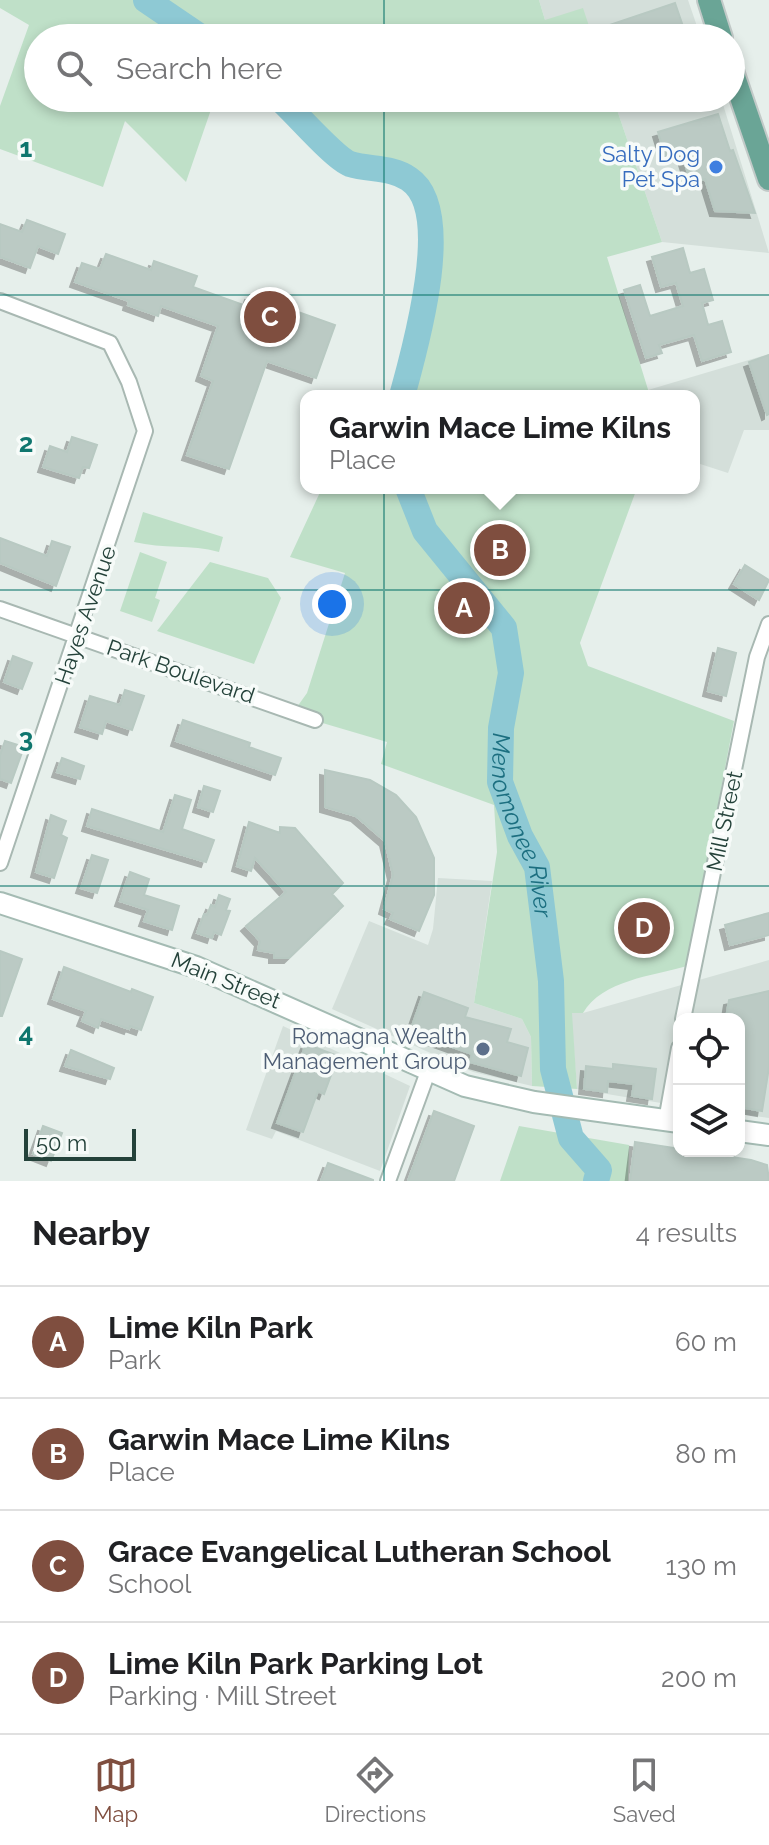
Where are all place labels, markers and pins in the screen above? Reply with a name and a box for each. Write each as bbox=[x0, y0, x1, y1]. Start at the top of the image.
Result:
place label: Salty Dog Pet Spa bbox=[602, 141, 700, 192]
marker: Salty Dog Pet Spa bbox=[707, 158, 725, 176]
pin: C bbox=[244, 287, 296, 347]
pin: B bbox=[474, 520, 526, 580]
pin: A bbox=[438, 578, 490, 638]
pin: D bbox=[618, 898, 670, 958]
place label: Romagna Wealth Management Group bbox=[263, 1023, 467, 1074]
marker: Romagna Wealth Management Group bbox=[474, 1040, 492, 1058]

